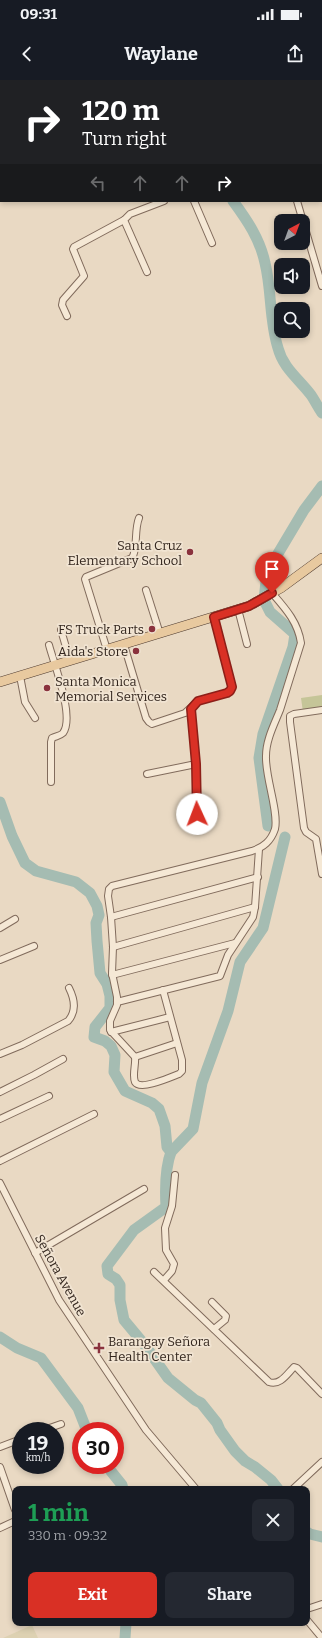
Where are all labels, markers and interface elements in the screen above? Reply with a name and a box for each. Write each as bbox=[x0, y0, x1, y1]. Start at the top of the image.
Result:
text: 09:31 bbox=[20, 5, 57, 23]
icon: back bbox=[16, 43, 38, 65]
text: Waylane bbox=[124, 43, 198, 65]
icon: share bbox=[284, 43, 306, 65]
text: 120 m bbox=[82, 94, 159, 127]
icon: right bbox=[16, 96, 68, 148]
text: Turn right bbox=[82, 128, 167, 150]
icon: left bbox=[87, 172, 109, 194]
icon: ahead bbox=[129, 172, 151, 194]
icon: ahead bbox=[171, 172, 193, 194]
icon: right bbox=[213, 172, 235, 194]
north arrow bbox=[274, 214, 310, 250]
map controls bbox=[274, 214, 310, 338]
button: sound bbox=[274, 258, 310, 294]
button: search bbox=[274, 302, 310, 338]
place label: Santa Cruz Elementary School bbox=[67, 538, 182, 568]
marker: Santa Cruz Elementary School bbox=[185, 547, 195, 557]
pin bbox=[255, 552, 289, 593]
icon: arrive bbox=[261, 558, 283, 580]
place label: FS Truck Parts bbox=[58, 622, 144, 637]
marker: FS Truck Parts bbox=[147, 624, 157, 634]
place label: Aida's Store bbox=[58, 644, 128, 659]
marker: Aida's Store bbox=[131, 646, 141, 656]
place label: Santa Monica Memorial Services bbox=[55, 674, 167, 704]
marker: Santa Monica Memorial Services bbox=[42, 683, 52, 693]
position arrow bbox=[176, 793, 218, 835]
street label: Señora Avenue bbox=[32, 1232, 89, 1319]
place label: Barangay Señora Health Center bbox=[108, 1334, 210, 1364]
marker: Barangay Señora Health Center bbox=[93, 1342, 105, 1354]
speed limit sign: 30 bbox=[72, 1422, 124, 1474]
text: 19 bbox=[28, 1431, 48, 1455]
text: km/h bbox=[26, 1452, 50, 1464]
text: 1 min bbox=[28, 1499, 89, 1527]
button: close bbox=[252, 1499, 294, 1541]
text: 330 m · 09:32 bbox=[28, 1528, 107, 1543]
button: Exit bbox=[28, 1572, 157, 1618]
button: Share bbox=[165, 1572, 294, 1618]

